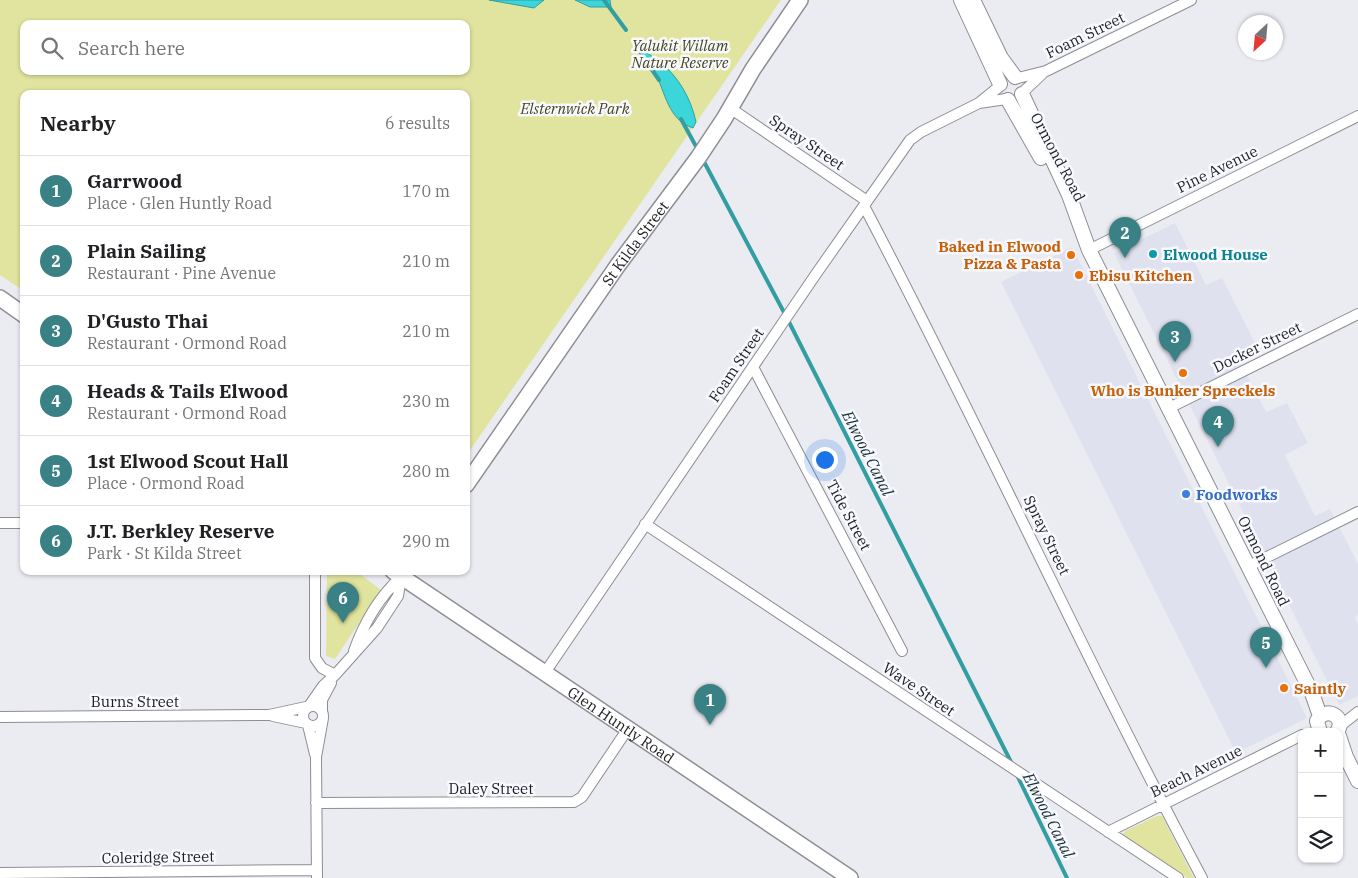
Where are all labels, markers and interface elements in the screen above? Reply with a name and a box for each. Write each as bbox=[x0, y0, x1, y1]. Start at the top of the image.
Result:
street label: Foam Street bbox=[1042, 8, 1128, 62]
north arrow bbox=[1238, 15, 1283, 60]
search box bbox=[20, 20, 470, 75]
icon: search bbox=[38, 34, 66, 62]
text: Search here bbox=[78, 36, 185, 60]
park label: Yalukit Willam Nature Reserve bbox=[631, 36, 729, 72]
park label: Elsternwick Park bbox=[519, 99, 630, 118]
text: Nearby bbox=[40, 109, 116, 137]
street label: Ormond Road bbox=[1027, 109, 1089, 205]
street label: Spray Street bbox=[766, 110, 848, 174]
text: 6 results bbox=[385, 113, 450, 133]
street label: Pine Avenue bbox=[1173, 141, 1261, 197]
text: Garrwood bbox=[87, 169, 182, 193]
text: 1 bbox=[51, 181, 61, 201]
text: 170 m bbox=[402, 181, 450, 201]
text: Place · Glen Huntly Road bbox=[87, 193, 272, 213]
street label: St Kilda Street bbox=[597, 197, 672, 289]
pin: 2 bbox=[1109, 217, 1141, 258]
place label: Baked in Elwood Pizza & Pasta bbox=[938, 237, 1062, 273]
text: Plain Sailing bbox=[87, 239, 206, 263]
place label: Elwood House bbox=[1163, 245, 1268, 264]
marker: Elwood House bbox=[1147, 248, 1159, 260]
marker: Baked in Elwood Pizza & Pasta bbox=[1065, 249, 1077, 261]
text: 2 bbox=[51, 251, 61, 271]
text: 210 m bbox=[402, 251, 450, 271]
text: Restaurant · Pine Avenue bbox=[87, 263, 276, 283]
place label: Ebisu Kitchen bbox=[1089, 266, 1192, 285]
marker: Ebisu Kitchen bbox=[1073, 269, 1085, 281]
text: D'Gusto Thai bbox=[87, 309, 208, 333]
street label: Docker Street bbox=[1210, 317, 1304, 377]
text: 3 bbox=[51, 321, 61, 341]
text: 210 m bbox=[402, 321, 450, 341]
pin: 3 bbox=[1159, 321, 1191, 362]
street label: Foam Street bbox=[704, 324, 768, 406]
text: Restaurant · Ormond Road bbox=[87, 333, 287, 353]
marker: Who is Bunker Spreckels bbox=[1177, 367, 1189, 379]
text: Heads & Tails Elwood bbox=[87, 379, 288, 403]
place label: Who is Bunker Spreckels bbox=[1091, 381, 1275, 400]
text: 4 bbox=[51, 391, 61, 411]
text: 230 m bbox=[402, 391, 450, 411]
text: Restaurant · Ormond Road bbox=[87, 403, 287, 423]
water label: Elwood Canal bbox=[837, 406, 898, 500]
pin: 4 bbox=[1202, 406, 1234, 447]
your location bbox=[812, 447, 838, 473]
text: 1st Elwood Scout Hall bbox=[87, 449, 289, 473]
text: 5 bbox=[51, 461, 61, 481]
text: 280 m bbox=[402, 461, 450, 481]
text: Place · Ormond Road bbox=[87, 473, 244, 493]
street label: Tide Street bbox=[822, 476, 876, 554]
place label: Foodworks bbox=[1196, 485, 1278, 504]
marker: Foodworks bbox=[1180, 488, 1192, 500]
street label: Spray Street bbox=[1020, 492, 1074, 578]
street label: Ormond Road bbox=[1234, 513, 1294, 609]
text: J.T. Berkley Reserve bbox=[87, 519, 275, 543]
text: 6 bbox=[51, 531, 61, 551]
text: 290 m bbox=[402, 531, 450, 551]
text: Park · St Kilda Street bbox=[87, 543, 242, 563]
pin: 6 bbox=[327, 582, 359, 623]
pin: 5 bbox=[1250, 627, 1282, 668]
street label: Wave Street bbox=[879, 658, 959, 720]
place label: Saintly bbox=[1294, 679, 1346, 698]
street label: Glen Huntly Road bbox=[564, 682, 678, 767]
marker: Saintly bbox=[1278, 682, 1290, 694]
pin: 1 bbox=[694, 684, 726, 725]
street label: Burns Street bbox=[91, 692, 179, 711]
map controls bbox=[1298, 728, 1343, 863]
button: + bbox=[1298, 728, 1343, 773]
street label: Beach Avenue bbox=[1147, 741, 1245, 801]
water label: Elwood Canal bbox=[1018, 768, 1079, 862]
button: − bbox=[1298, 773, 1343, 818]
street label: Daley Street bbox=[449, 779, 533, 798]
button: layers bbox=[1298, 818, 1343, 863]
street label: Coleridge Street bbox=[101, 847, 215, 867]

